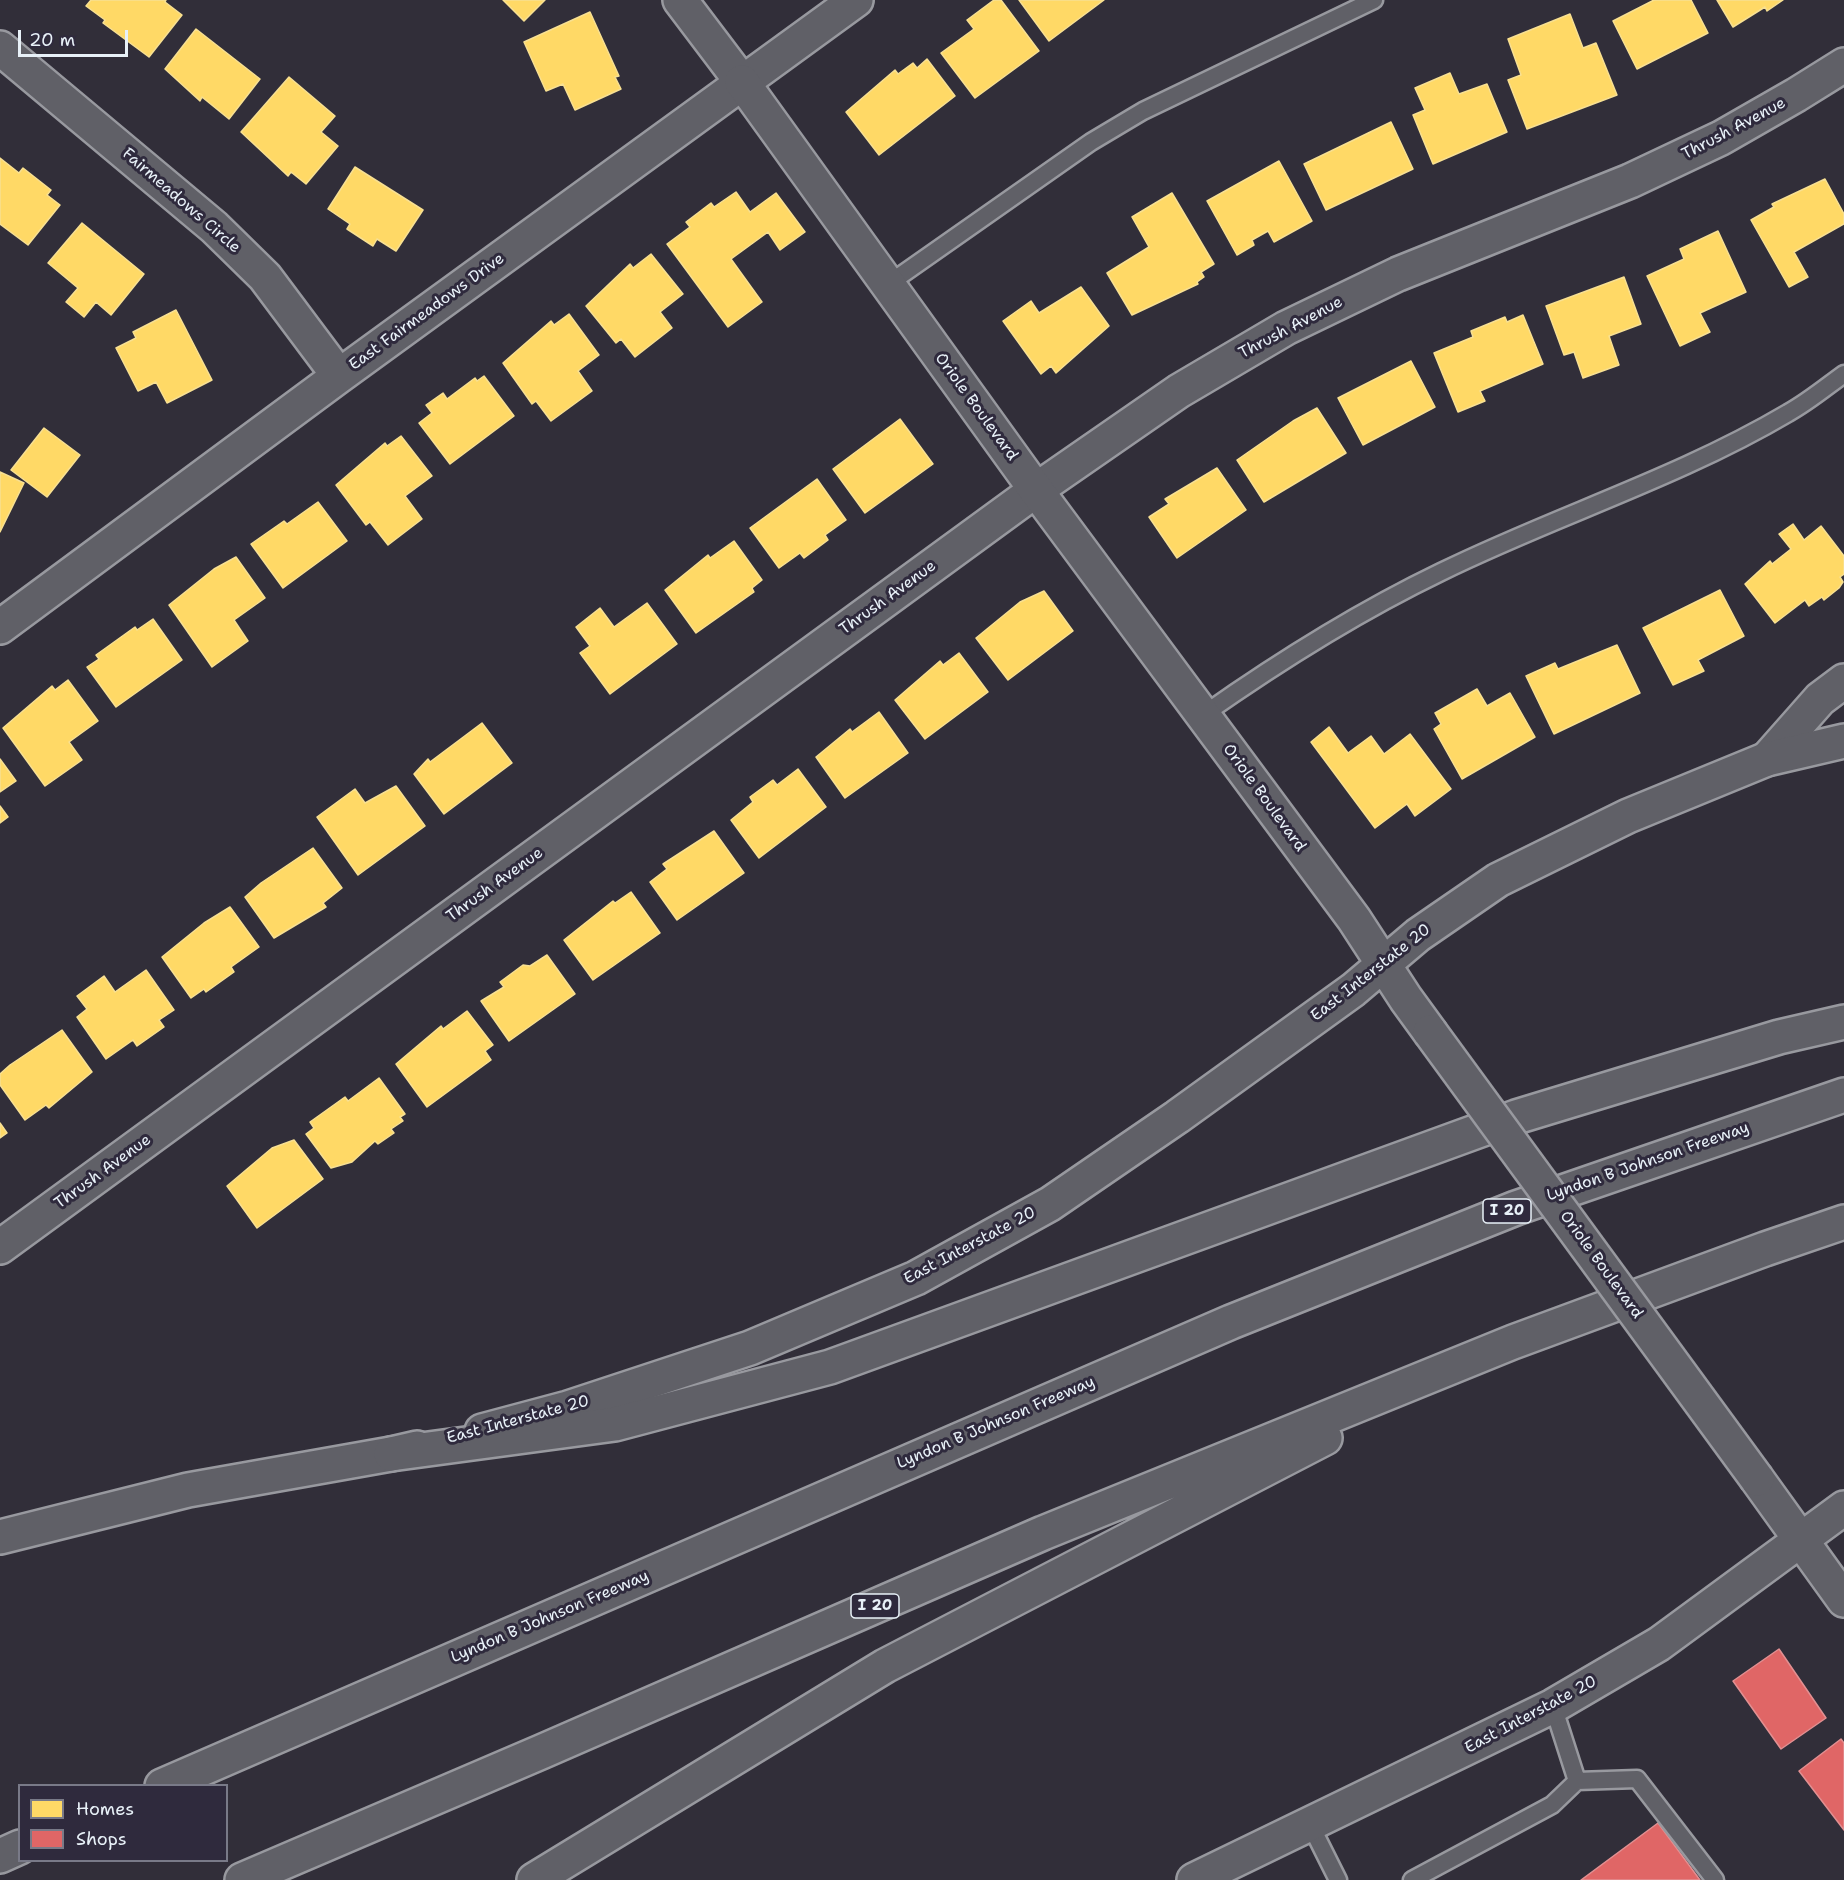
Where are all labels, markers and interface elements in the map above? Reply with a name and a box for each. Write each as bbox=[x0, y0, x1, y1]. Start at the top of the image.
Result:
scale bar bbox=[21, 18, 130, 56]
text: 20 m bbox=[29, 28, 75, 52]
street label: Thrush Avenue bbox=[1679, 94, 1789, 164]
street label: Fairmeadows Circle bbox=[118, 144, 244, 258]
street label: East Fairmeadows Drive bbox=[346, 249, 508, 375]
street label: Thrush Avenue bbox=[1236, 293, 1346, 363]
street label: Oriole Boulevard bbox=[930, 349, 1022, 465]
street label: Thrush Avenue bbox=[836, 557, 940, 639]
street label: Oriole Boulevard bbox=[1218, 740, 1310, 856]
street label: Thrush Avenue bbox=[443, 844, 547, 926]
street label: East Interstate 20 bbox=[1307, 920, 1435, 1026]
street label: Lyndon B Johnson Freeway bbox=[1544, 1118, 1752, 1206]
street label: Thrush Avenue bbox=[51, 1131, 155, 1213]
road number: I 20 bbox=[1483, 1199, 1531, 1223]
street label: East Interstate 20 bbox=[901, 1203, 1039, 1289]
street label: Oriole Boulevard bbox=[1555, 1207, 1647, 1323]
street label: Lyndon B Johnson Freeway bbox=[894, 1373, 1098, 1473]
street label: East Interstate 20 bbox=[445, 1392, 591, 1448]
street label: Lyndon B Johnson Freeway bbox=[448, 1567, 652, 1667]
road number: I 20 bbox=[851, 1594, 899, 1618]
street label: East Interstate 20 bbox=[1462, 1672, 1600, 1758]
legend bbox=[18, 1784, 228, 1862]
text: Homes bbox=[76, 1797, 134, 1821]
text: Shops bbox=[76, 1827, 127, 1851]

